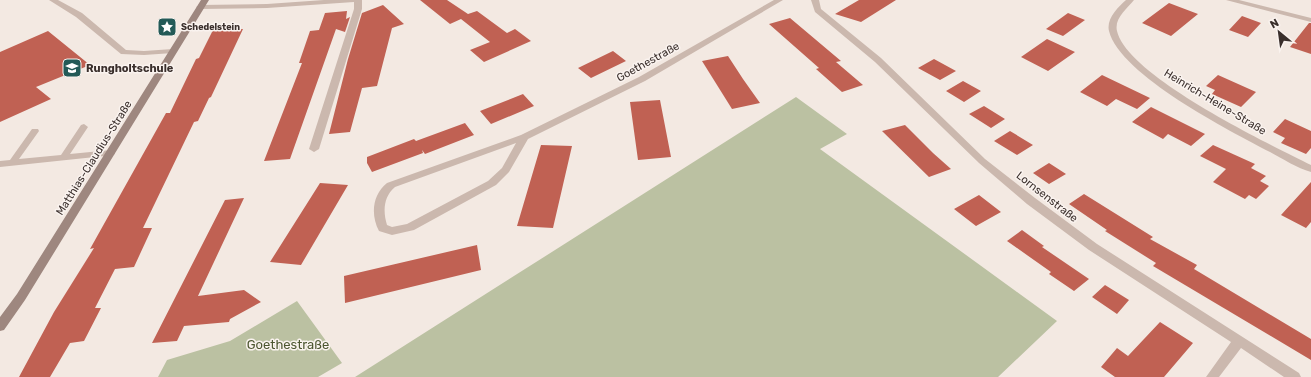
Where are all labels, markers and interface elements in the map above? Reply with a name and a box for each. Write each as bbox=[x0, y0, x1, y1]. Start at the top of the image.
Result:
north arrow bbox=[1259, 12, 1299, 52]
place icon: Schedelstein bbox=[156, 16, 178, 38]
text: N bbox=[1268, 16, 1281, 31]
place label: Schedelstein bbox=[181, 22, 240, 32]
street label: Goethestraße bbox=[614, 39, 682, 85]
school or university icon: Rungholtschule bbox=[61, 57, 83, 79]
place label: Rungholtschule bbox=[86, 62, 174, 75]
street label: Heinrich-Heine-Straße bbox=[1162, 66, 1268, 138]
street label: Matthias-Claudius-Straße bbox=[53, 98, 135, 218]
street label: Lornsenstraße bbox=[1014, 169, 1080, 225]
park label: Goethestraße bbox=[247, 337, 329, 352]

